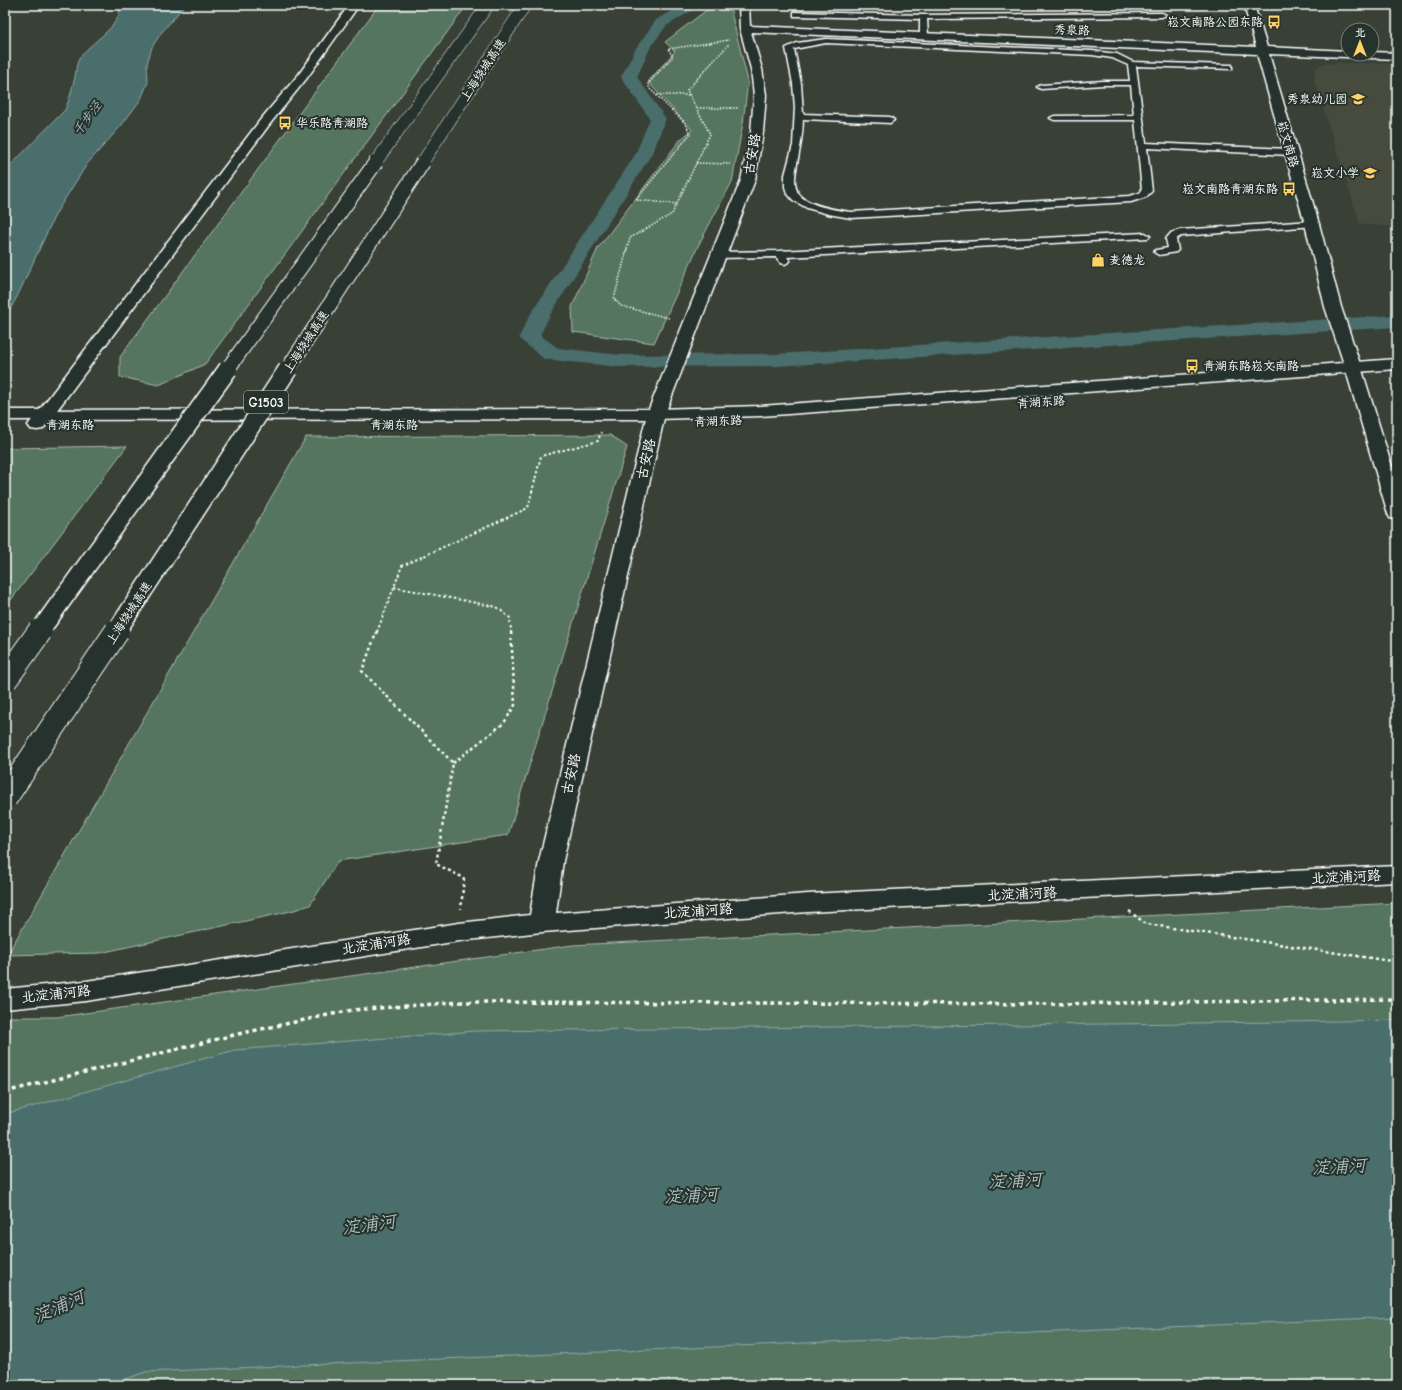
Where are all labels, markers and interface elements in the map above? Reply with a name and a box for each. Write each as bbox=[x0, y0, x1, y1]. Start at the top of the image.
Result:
bus stop icon: 崧文南路公园东路 bbox=[1266, 14, 1282, 30]
place label: 崧文南路公园东路 bbox=[1167, 15, 1263, 29]
street label: 秀泉路 bbox=[1054, 22, 1090, 38]
north arrow bbox=[1340, 22, 1380, 62]
text: 北 bbox=[1355, 26, 1366, 39]
street label: 上海绕城高速 bbox=[458, 36, 508, 104]
school or university icon: 秀泉幼儿园 bbox=[1350, 91, 1366, 107]
place label: 秀泉幼儿园 bbox=[1287, 92, 1347, 106]
water label: 千步泾 bbox=[69, 97, 105, 138]
bus stop icon: 华乐路青湖路 bbox=[277, 115, 293, 131]
place label: 华乐路青湖路 bbox=[296, 116, 368, 130]
street label: 崧文南路 bbox=[1275, 119, 1301, 169]
street label: 古安路 bbox=[740, 132, 764, 176]
school or university icon: 崧文小学 bbox=[1362, 165, 1378, 181]
place label: 崧文小学 bbox=[1311, 166, 1359, 180]
bus stop icon: 崧文南路青湖东路 bbox=[1281, 181, 1297, 197]
place label: 崧文南路青湖东路 bbox=[1182, 182, 1278, 196]
shop icon: 麦德龙 bbox=[1090, 252, 1106, 268]
place label: 麦德龙 bbox=[1109, 253, 1145, 267]
street label: 上海绕城高速 bbox=[281, 308, 331, 376]
bus stop icon: 青湖东路崧文南路 bbox=[1184, 358, 1200, 374]
place label: 青湖东路崧文南路 bbox=[1203, 359, 1299, 373]
road number: G1503 bbox=[244, 391, 288, 413]
street label: 青湖东路 bbox=[1017, 393, 1065, 411]
street label: 青湖东路 bbox=[694, 413, 742, 429]
street label: 青湖东路 bbox=[46, 418, 94, 432]
street label: 青湖东路 bbox=[370, 418, 418, 432]
street label: 古安路 bbox=[633, 437, 659, 481]
street label: 上海绕城高速 bbox=[104, 579, 154, 647]
street label: 古安路 bbox=[558, 752, 584, 796]
street label: 北淀浦河路 bbox=[1311, 867, 1381, 887]
street label: 北淀浦河路 bbox=[987, 884, 1057, 904]
street label: 北淀浦河路 bbox=[662, 900, 734, 922]
street label: 北淀浦河路 bbox=[340, 930, 412, 958]
street label: 北淀浦河路 bbox=[20, 982, 92, 1006]
water label: 淀浦河 bbox=[1311, 1155, 1370, 1179]
water label: 淀浦河 bbox=[987, 1169, 1046, 1193]
water label: 淀浦河 bbox=[663, 1184, 722, 1208]
water label: 淀浦河 bbox=[341, 1210, 400, 1239]
water label: 淀浦河 bbox=[30, 1285, 91, 1328]

